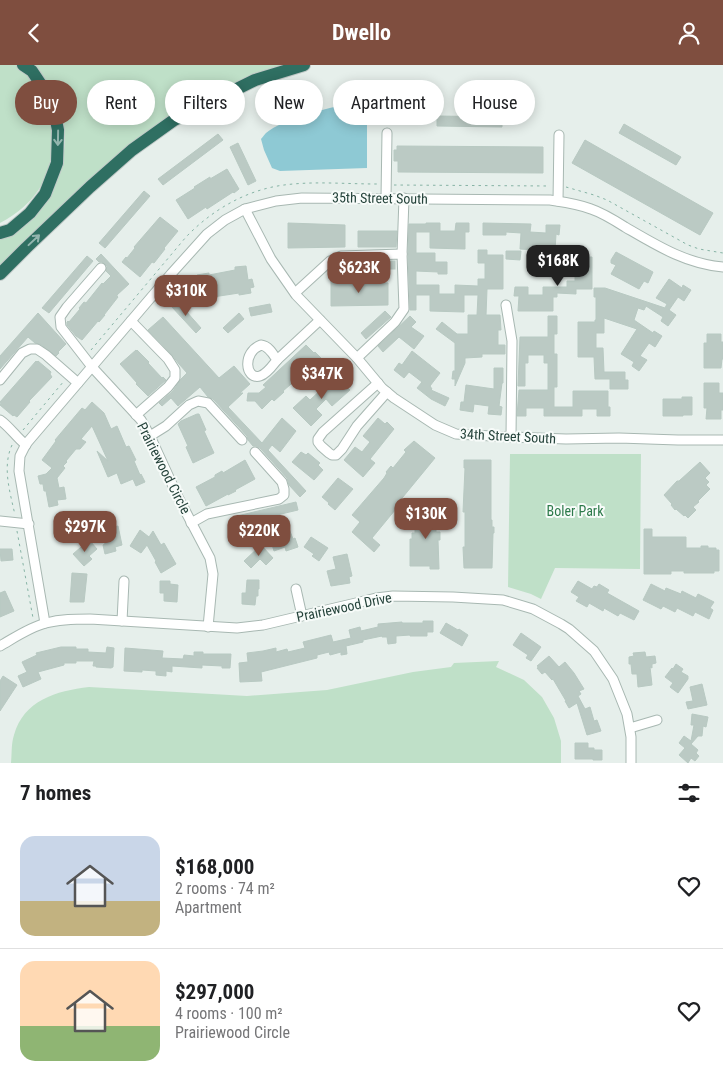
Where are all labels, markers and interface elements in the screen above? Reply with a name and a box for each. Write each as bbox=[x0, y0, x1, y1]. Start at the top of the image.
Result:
icon: back bbox=[20, 19, 48, 47]
icon: person bbox=[675, 19, 703, 47]
text: Dwello bbox=[332, 20, 391, 45]
chip: Buy bbox=[15, 80, 77, 125]
chip: Rent bbox=[87, 80, 155, 125]
chip: Filters bbox=[165, 80, 245, 125]
chip: New bbox=[255, 80, 323, 125]
chip: Apartment bbox=[333, 80, 444, 125]
chip: House bbox=[454, 80, 535, 125]
one-way arrow bbox=[53, 129, 62, 145]
street label: 35th Street South bbox=[332, 189, 428, 207]
one-way arrow bbox=[28, 234, 41, 246]
pin: $168K bbox=[523, 245, 593, 287]
pin: $623K bbox=[324, 251, 394, 294]
text: $168K bbox=[537, 251, 579, 270]
text: $623K bbox=[338, 258, 380, 277]
pin: $310K bbox=[151, 275, 221, 317]
text: $310K bbox=[165, 281, 207, 300]
pin: $347K bbox=[287, 357, 357, 400]
text: $347K bbox=[301, 364, 343, 383]
street label: Prairiewood Circle bbox=[134, 420, 194, 517]
street label: 34th Street South bbox=[460, 426, 556, 446]
pin: $130K bbox=[391, 497, 461, 540]
park label: Boler Park bbox=[547, 503, 604, 519]
text: $130K bbox=[405, 504, 447, 523]
pin: $297K bbox=[50, 511, 120, 553]
pin: $220K bbox=[224, 515, 294, 557]
text: $297K bbox=[64, 517, 106, 536]
text: $220K bbox=[238, 521, 280, 540]
street label: Prairiewood Drive bbox=[295, 589, 394, 625]
icon: filters bbox=[675, 779, 703, 807]
text: 7 homes bbox=[20, 781, 91, 805]
text: $168,000 bbox=[175, 855, 254, 879]
icon: home bbox=[60, 856, 120, 916]
icon: heart bbox=[675, 872, 703, 900]
text: 2 rooms · 74 m² bbox=[175, 879, 275, 898]
text: Apartment bbox=[175, 898, 242, 917]
text: $297,000 bbox=[175, 980, 254, 1004]
icon: home bbox=[60, 981, 120, 1041]
icon: heart bbox=[675, 997, 703, 1025]
text: 4 rooms · 100 m² bbox=[175, 1004, 283, 1023]
text: Prairiewood Circle bbox=[175, 1023, 290, 1042]

